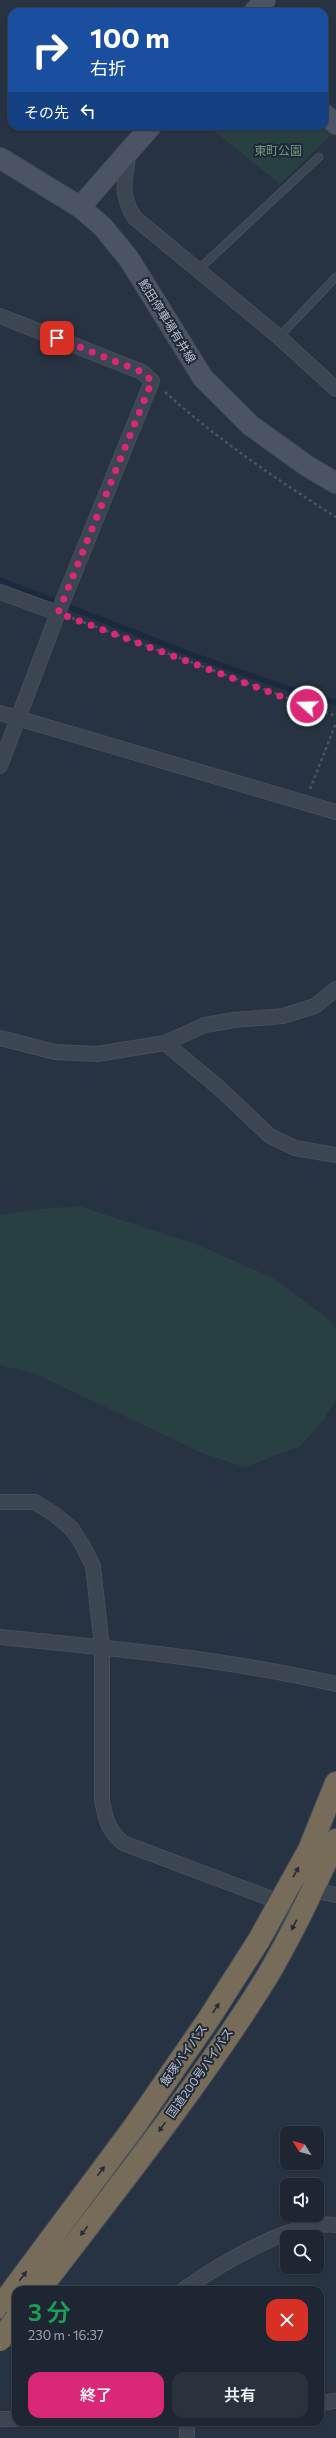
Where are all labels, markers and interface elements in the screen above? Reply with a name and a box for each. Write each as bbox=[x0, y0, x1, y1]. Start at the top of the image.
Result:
text: 100 m bbox=[90, 20, 170, 54]
icon: right bbox=[24, 24, 76, 76]
text: 右折 bbox=[90, 57, 126, 79]
icon: left bbox=[77, 100, 99, 122]
text: その先 bbox=[24, 103, 69, 121]
park label: 東町公園 bbox=[254, 143, 302, 157]
street label: 鯰田停車場有井線 bbox=[136, 276, 199, 365]
pin bbox=[40, 321, 74, 355]
icon: arrive bbox=[46, 327, 68, 349]
position arrow bbox=[286, 685, 328, 727]
one-way arrow bbox=[293, 1866, 300, 1878]
one-way arrow bbox=[291, 1919, 298, 1931]
one-way arrow bbox=[212, 2002, 219, 2014]
street label: 飯塚バイパス bbox=[157, 2021, 209, 2088]
street label: 国道200号バイパス bbox=[163, 2025, 235, 2120]
one-way arrow bbox=[158, 2122, 166, 2132]
north arrow bbox=[280, 2126, 324, 2170]
map controls bbox=[280, 2126, 324, 2274]
one-way arrow bbox=[96, 2166, 105, 2177]
button: sound bbox=[280, 2178, 324, 2222]
one-way arrow bbox=[80, 2226, 88, 2237]
button: search bbox=[280, 2230, 324, 2274]
one-way arrow bbox=[19, 2270, 27, 2281]
text: 3 分 bbox=[28, 2297, 70, 2326]
button: close bbox=[266, 2299, 308, 2341]
text: 230 m · 16:37 bbox=[28, 2327, 104, 2343]
button: 終了 bbox=[28, 2372, 164, 2418]
button: 共有 bbox=[172, 2372, 308, 2418]

